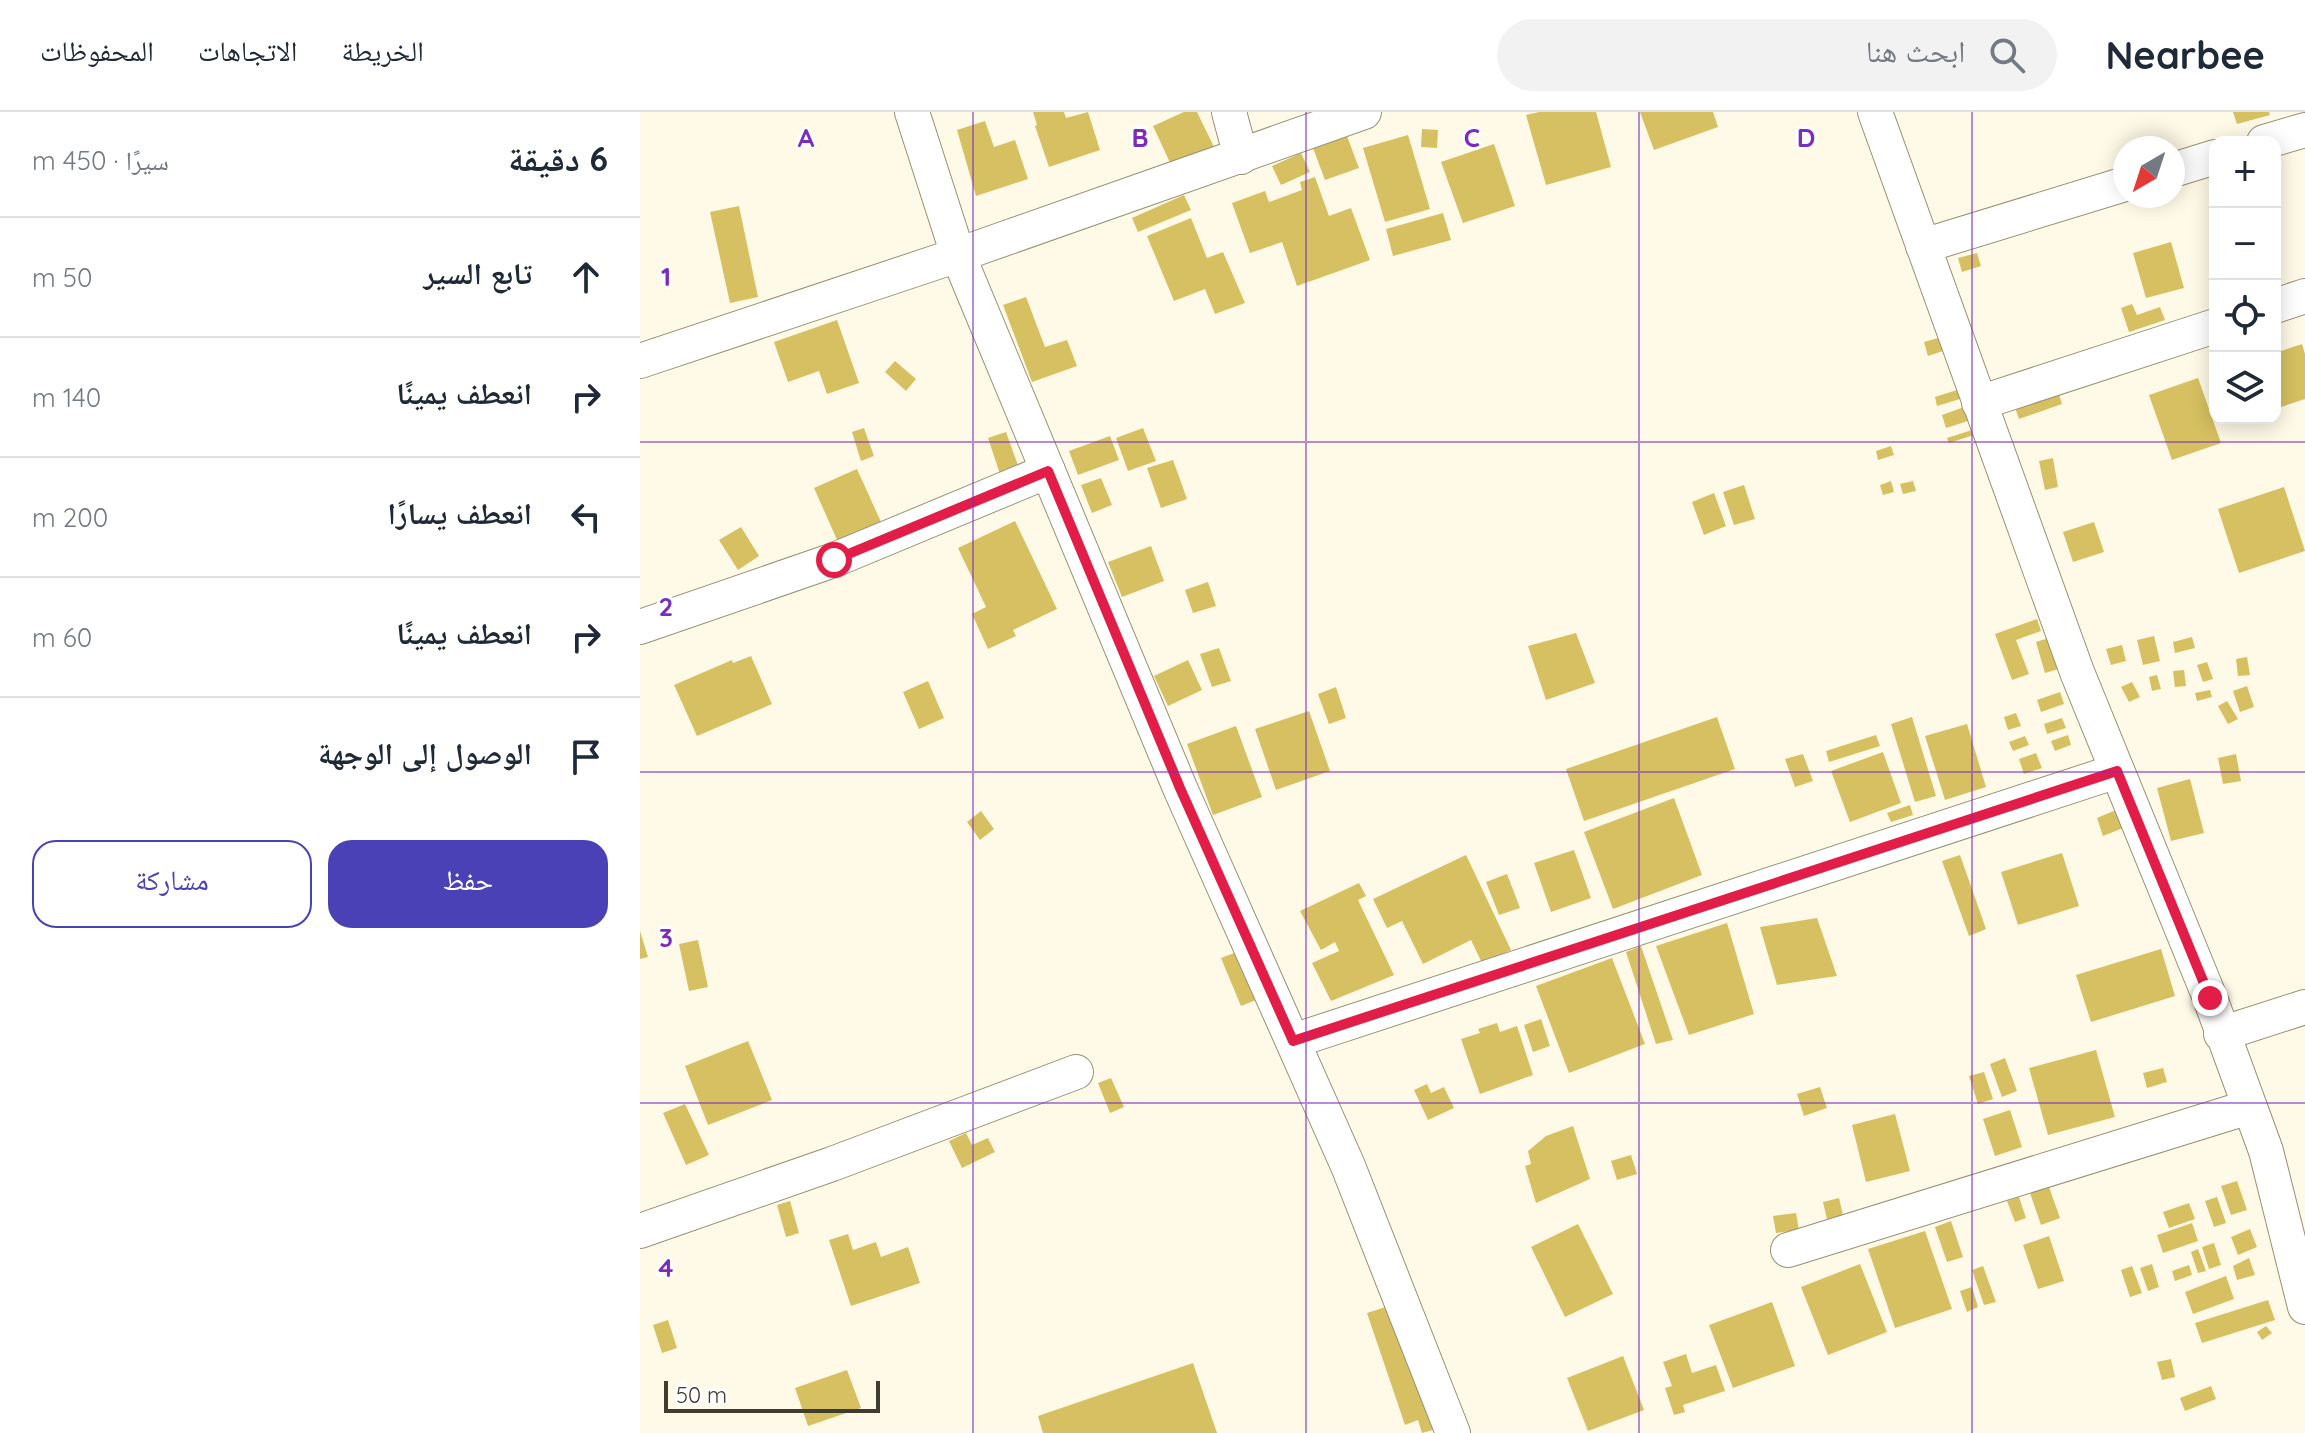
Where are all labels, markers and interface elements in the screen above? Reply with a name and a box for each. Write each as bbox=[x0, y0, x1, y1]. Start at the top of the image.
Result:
search box bbox=[1497, 19, 2057, 91]
text: Nearbee bbox=[2105, 31, 2265, 79]
text: ابحث هنا bbox=[1866, 32, 1965, 70]
text: المحفوظات bbox=[40, 33, 154, 68]
text: الاتجاهات bbox=[198, 33, 297, 68]
text: الخريطة bbox=[341, 33, 424, 68]
icon: search bbox=[1985, 33, 2029, 77]
text: A bbox=[798, 121, 815, 154]
text: B bbox=[1131, 121, 1149, 154]
text: C bbox=[1464, 121, 1480, 154]
text: D bbox=[1797, 121, 1815, 154]
north arrow bbox=[2113, 136, 2185, 208]
map controls bbox=[2209, 136, 2281, 424]
button: + bbox=[2209, 136, 2281, 208]
text: 6 دقيقة bbox=[508, 137, 608, 180]
text: سيرًا · 450 m bbox=[32, 144, 169, 177]
button: − bbox=[2209, 208, 2281, 280]
text: تابع السير bbox=[424, 254, 532, 292]
icon: ahead bbox=[564, 255, 608, 299]
text: 1 bbox=[661, 260, 671, 293]
text: 50 m bbox=[32, 261, 92, 294]
button: locate bbox=[2209, 280, 2281, 352]
button: layers bbox=[2209, 352, 2281, 424]
text: انعطف يمينًا bbox=[396, 374, 532, 412]
icon: right bbox=[564, 375, 608, 419]
text: 140 m bbox=[32, 381, 101, 414]
text: انعطف يسارًا bbox=[388, 494, 532, 532]
icon: left bbox=[564, 495, 608, 539]
text: 200 m bbox=[32, 501, 108, 534]
route start bbox=[816, 542, 852, 578]
text: 2 bbox=[659, 590, 673, 623]
text: انعطف يمينًا bbox=[396, 614, 532, 652]
icon: right bbox=[564, 615, 608, 659]
text: 60 m bbox=[32, 621, 92, 654]
text: الوصول إلى الوجهة bbox=[318, 734, 532, 772]
icon: arrive bbox=[564, 735, 608, 779]
button: مشاركة bbox=[32, 840, 312, 928]
button: حفظ bbox=[328, 840, 608, 928]
text: 3 bbox=[659, 921, 673, 954]
route end bbox=[2192, 980, 2228, 1016]
text: 4 bbox=[658, 1251, 674, 1284]
scale bar bbox=[664, 1377, 880, 1413]
text: 50 m bbox=[676, 1381, 727, 1409]

